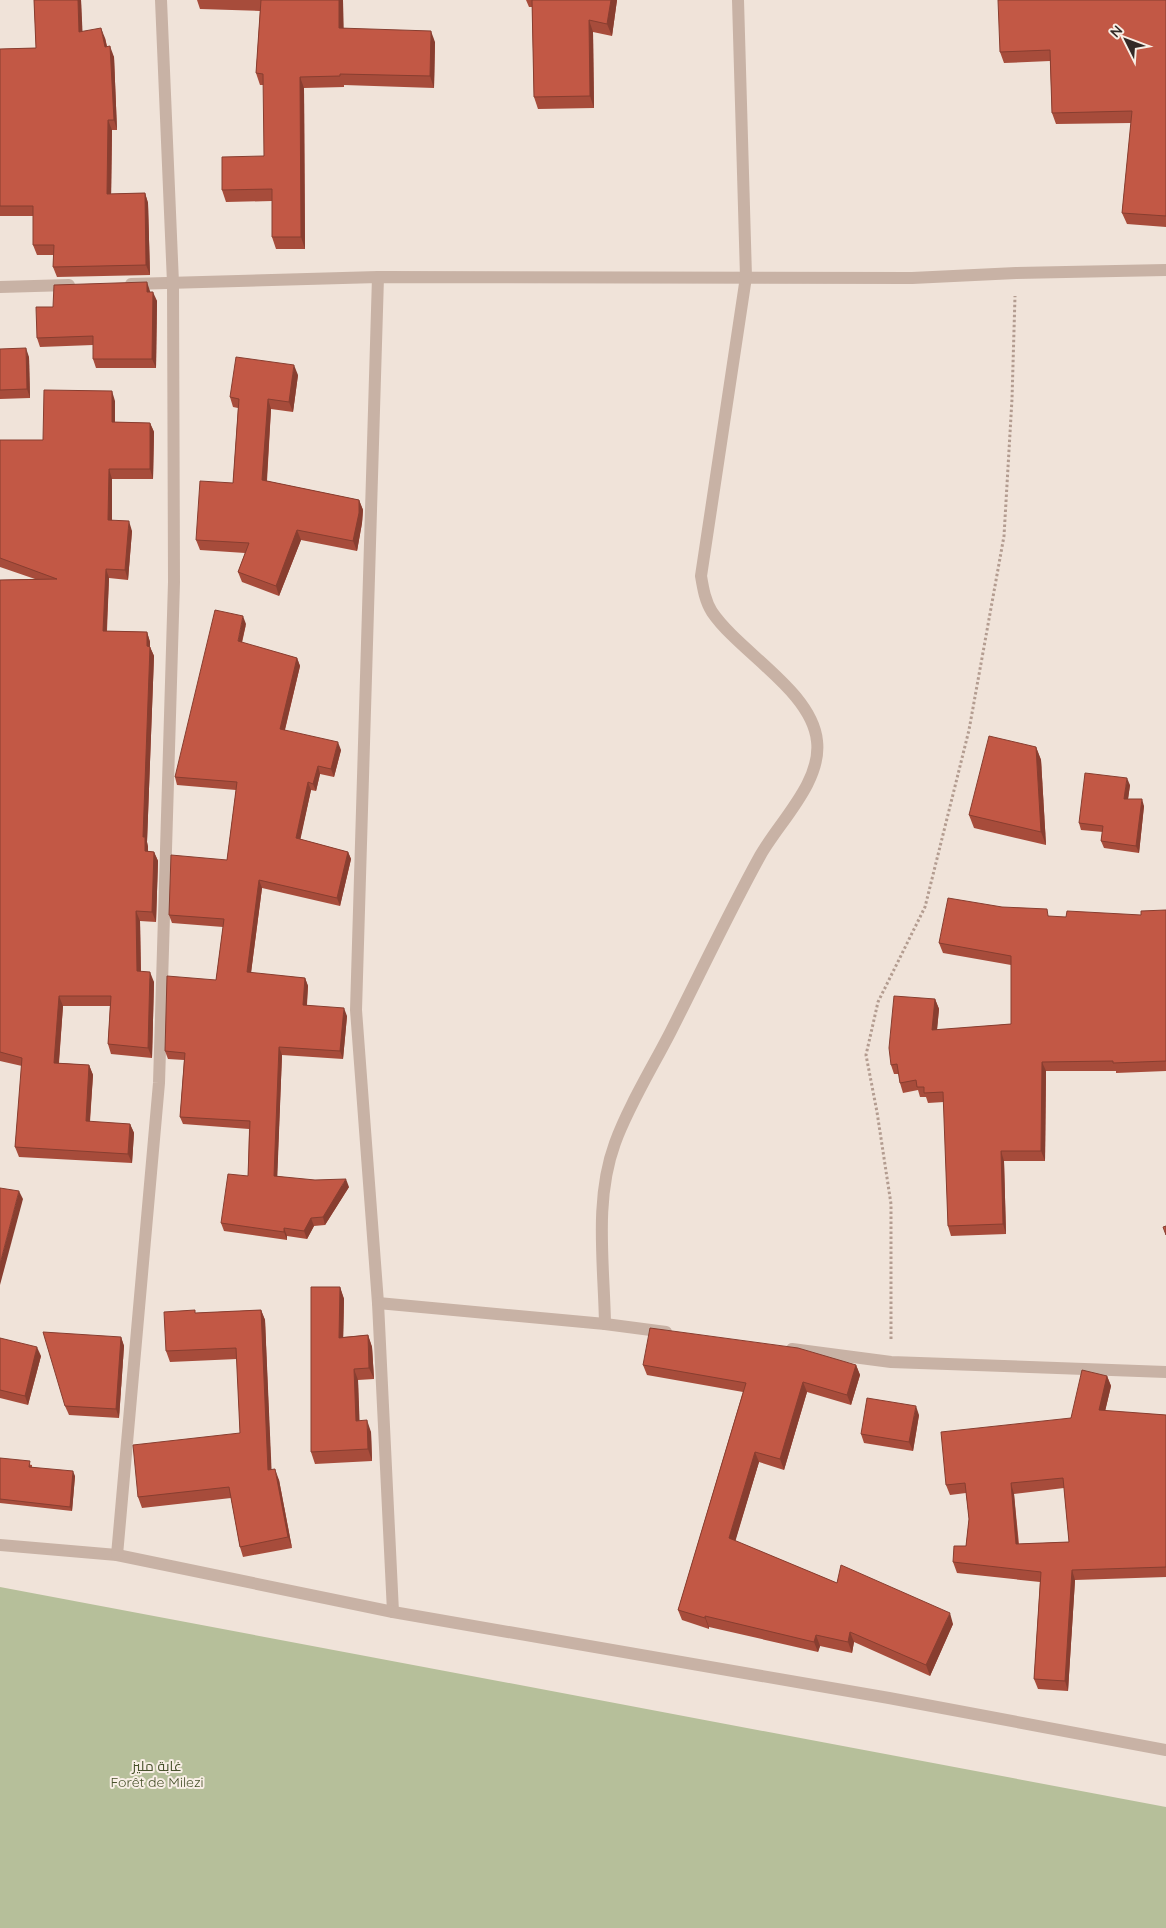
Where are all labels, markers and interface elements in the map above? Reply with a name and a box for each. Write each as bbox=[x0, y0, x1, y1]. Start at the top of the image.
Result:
north arrow bbox=[1101, 15, 1151, 65]
text: N bbox=[1106, 21, 1126, 41]
park label: غابة مليز Forêt de Milezi bbox=[110, 1757, 204, 1791]

